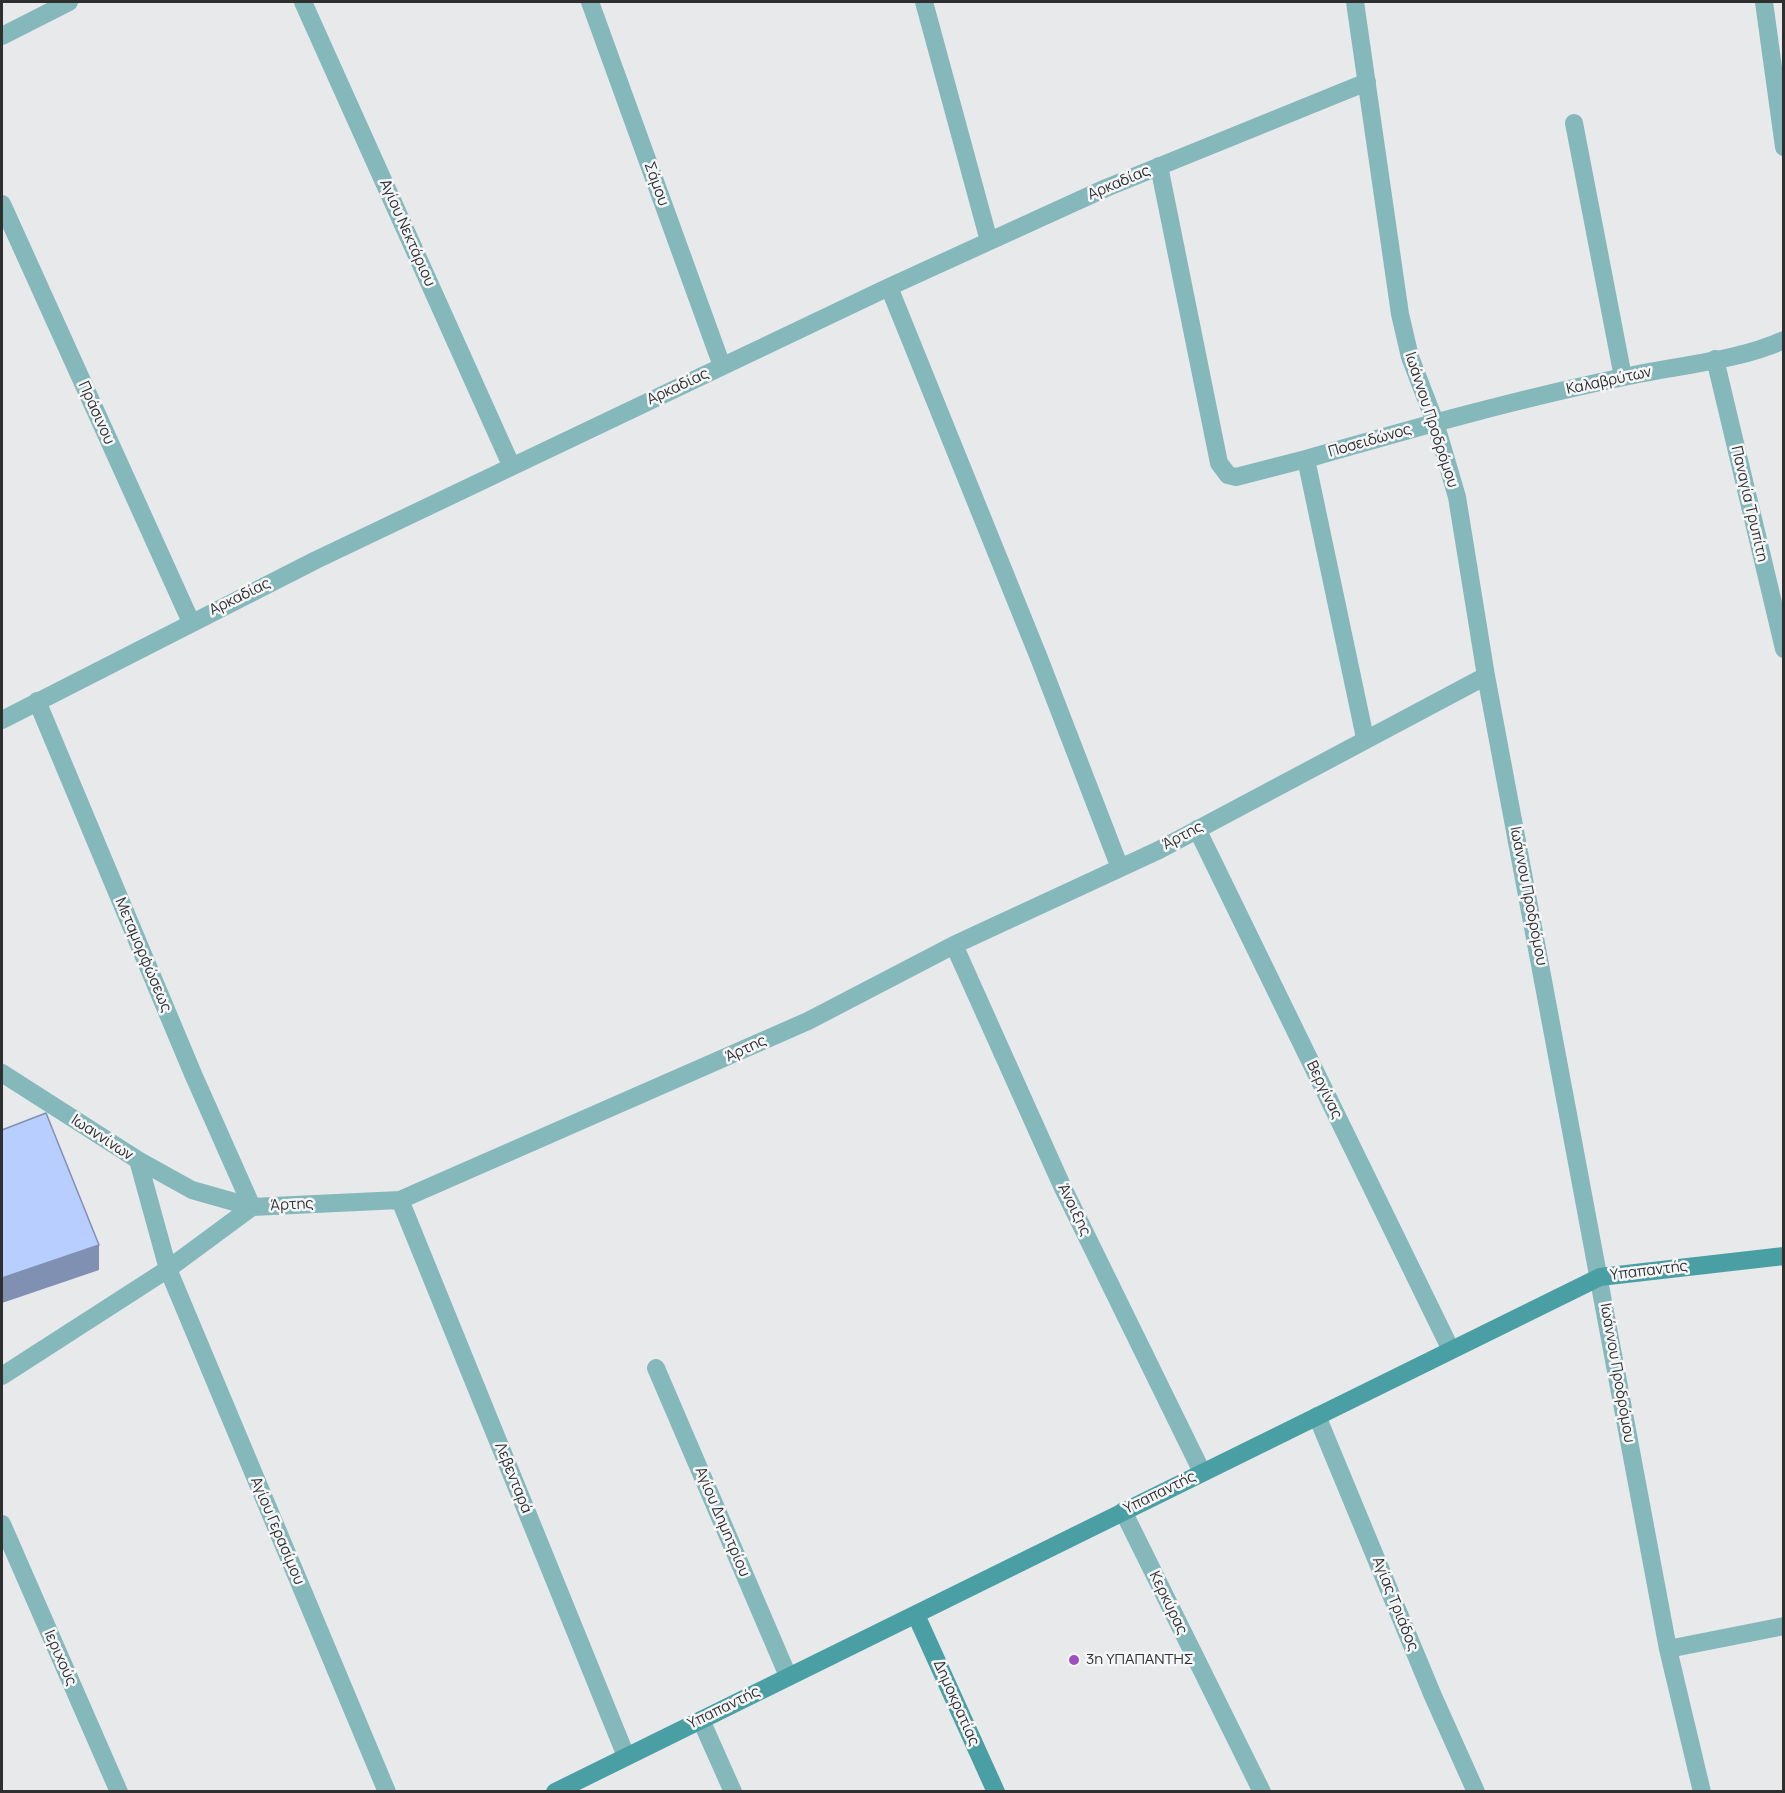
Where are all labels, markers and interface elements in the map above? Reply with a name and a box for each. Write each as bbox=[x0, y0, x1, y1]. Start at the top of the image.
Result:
street label: Σάμου bbox=[640, 160, 672, 208]
street label: Αρκαδίας bbox=[1085, 162, 1153, 204]
street label: Αγίου Νεκτάριου bbox=[375, 177, 439, 289]
street label: Ιωάννου Προδρόμου bbox=[1401, 350, 1461, 490]
street label: Καλαβρύτων bbox=[1565, 363, 1653, 399]
street label: Αρκαδίας bbox=[644, 365, 712, 409]
street label: Πράσινου bbox=[74, 379, 118, 447]
street label: Ποσειδώνος bbox=[1326, 421, 1414, 461]
street label: Παναγία Τρυπίτη bbox=[1727, 444, 1771, 564]
street label: Αρκαδίας bbox=[206, 574, 274, 620]
street label: Άρτης bbox=[1160, 818, 1206, 854]
street label: Ιωάννου Προδρόμου bbox=[1506, 825, 1550, 967]
street label: Μεταμορφώσεως bbox=[111, 895, 175, 1015]
street label: Άρτης bbox=[723, 1032, 769, 1066]
street label: Βεργίνας bbox=[1302, 1058, 1346, 1122]
street label: Ιωαννίνων bbox=[68, 1111, 136, 1165]
street label: Άνοιξης bbox=[1054, 1181, 1094, 1239]
street label: Άρτης bbox=[270, 1195, 314, 1215]
street label: Υπαπαντής bbox=[1609, 1257, 1689, 1285]
street label: Ιωάννου Προδρόμου bbox=[1596, 1302, 1638, 1444]
street label: Λεβενταρά bbox=[491, 1440, 535, 1516]
street label: Αγίου Δημητρίου bbox=[691, 1464, 753, 1580]
street label: Υπαπαντής bbox=[1121, 1468, 1199, 1518]
street label: Αγίου Γερασίμου bbox=[246, 1474, 308, 1588]
street label: Αγίας Τριάδος bbox=[1368, 1554, 1422, 1654]
street label: Κερκύρας bbox=[1145, 1568, 1191, 1638]
street label: Ιεριχούς bbox=[40, 1627, 80, 1689]
place label: 3η ΥΠΑΠΑΝΤΗΣ bbox=[1086, 1651, 1194, 1669]
marker: 3η ΥΠΑΠΑΝΤΗΣ bbox=[1067, 1653, 1081, 1667]
street label: Δημοκρατίας bbox=[929, 1657, 983, 1749]
street label: Υπαπαντής bbox=[685, 1683, 763, 1733]

